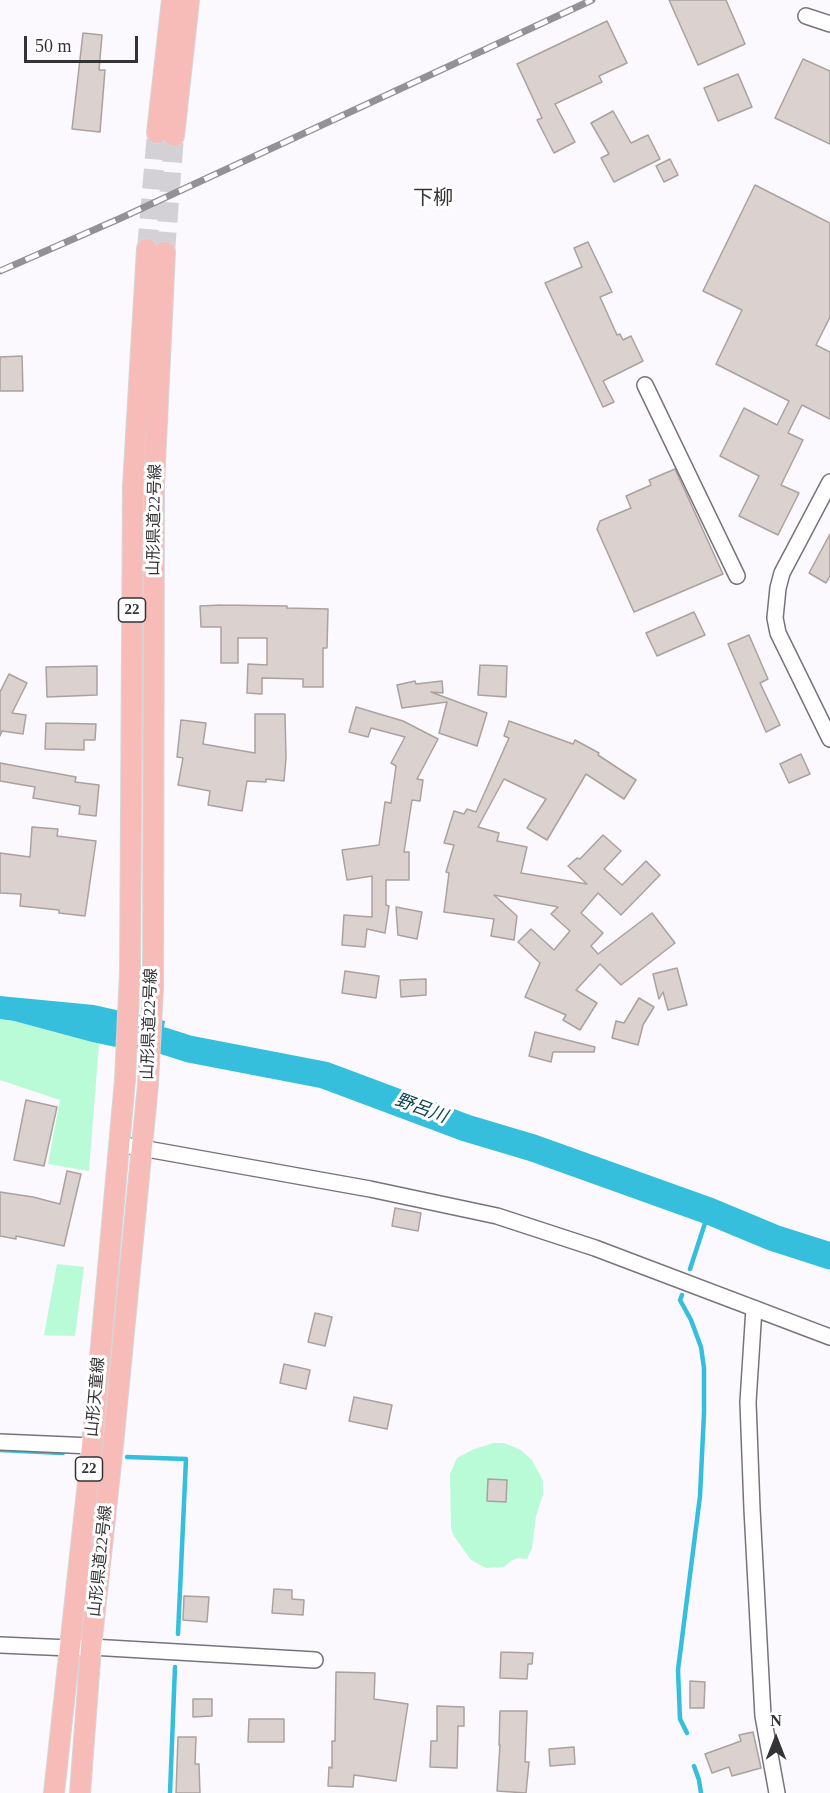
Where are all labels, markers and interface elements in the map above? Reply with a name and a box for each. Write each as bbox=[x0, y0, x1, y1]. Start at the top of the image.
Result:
scale bar bbox=[27, 24, 141, 62]
text: 50 m bbox=[35, 36, 72, 56]
district label: 下柳 bbox=[413, 187, 453, 211]
street label: 山形県道22号線 bbox=[144, 464, 166, 576]
road number: 22 bbox=[118, 598, 146, 622]
street label: 山形県道22号線 bbox=[138, 968, 162, 1080]
water label: 野呂川 bbox=[392, 1090, 450, 1128]
street label: 山形天童線 bbox=[83, 1356, 109, 1438]
road number: 22 bbox=[76, 1457, 103, 1481]
street label: 山形県道22号線 bbox=[86, 1504, 116, 1618]
north arrow bbox=[746, 1709, 806, 1769]
text: N bbox=[770, 1712, 782, 1729]

